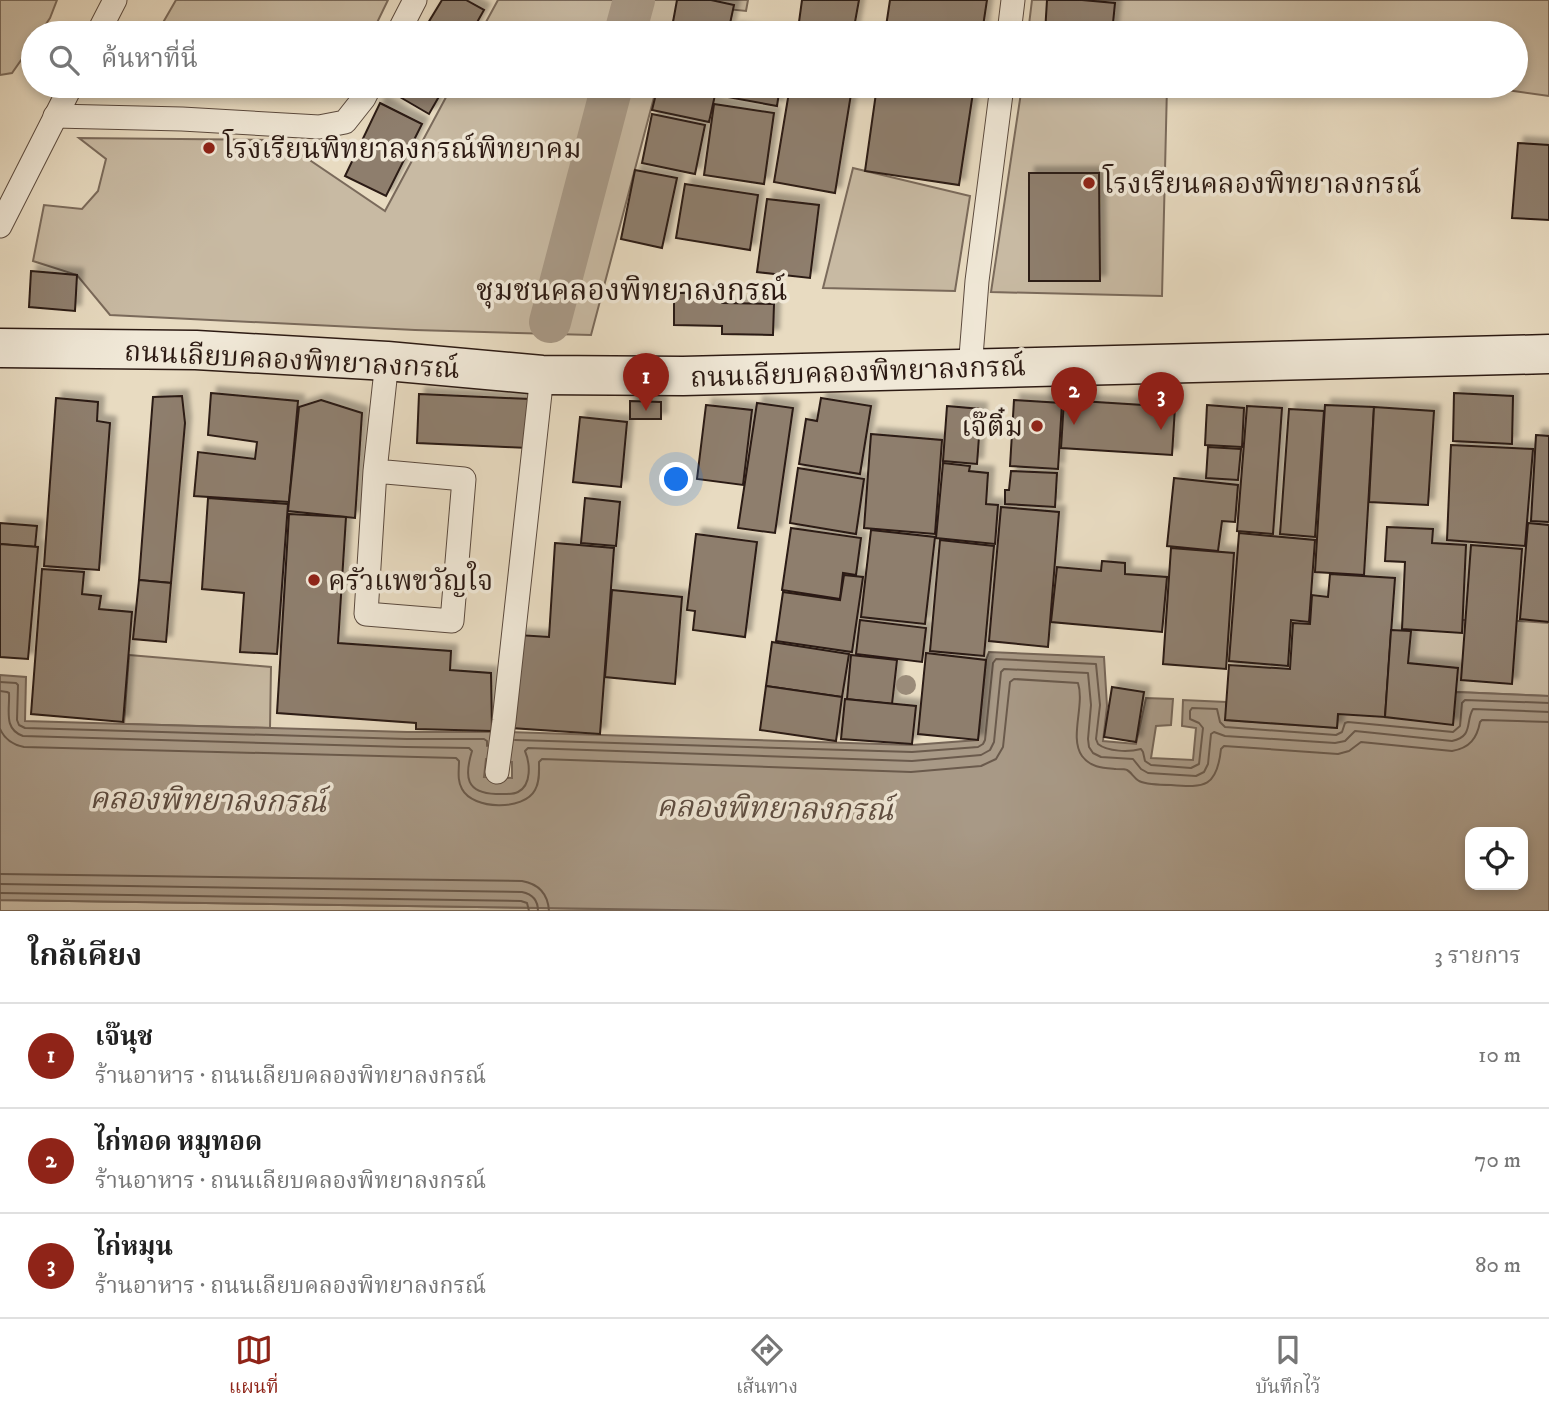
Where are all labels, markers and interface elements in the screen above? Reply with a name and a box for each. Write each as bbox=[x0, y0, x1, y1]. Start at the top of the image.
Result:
search box bbox=[21, 21, 1528, 98]
icon: search bbox=[45, 41, 83, 79]
text: ค้นหาที่นี่ bbox=[101, 43, 198, 76]
place label: โรงเรียนพิทยาลงกรณ์พิทยาคม bbox=[222, 129, 582, 167]
marker: โรงเรียนพิทยาลงกรณ์พิทยาคม bbox=[201, 140, 217, 156]
place label: โรงเรียนคลองพิทยาลงกรณ์ bbox=[1102, 164, 1421, 202]
marker: โรงเรียนคลองพิทยาลงกรณ์ bbox=[1081, 175, 1097, 191]
district label: ชุมชนคลองพิทยาลงกรณ์ bbox=[476, 273, 788, 310]
street label: ถนนเลียบคลองพิทยาลงกรณ์ bbox=[123, 334, 461, 387]
street label: ถนนเลียบคลองพิทยาลงกรณ์ bbox=[690, 349, 1026, 396]
pin: 1 bbox=[623, 353, 669, 411]
pin: 2 bbox=[1051, 367, 1097, 425]
pin: 3 bbox=[1138, 372, 1184, 430]
place label: เจ๊ติ๋ม bbox=[961, 407, 1023, 445]
marker: เจ๊ติ๋ม bbox=[1029, 418, 1045, 434]
your location bbox=[659, 462, 693, 496]
place label: ครัวแพขวัญใจ bbox=[328, 561, 493, 599]
marker: ครัวแพขวัญใจ bbox=[306, 572, 322, 588]
water label: คลองพิทยาลงกรณ์ bbox=[89, 781, 331, 822]
water label: คลองพิทยาลงกรณ์ bbox=[656, 789, 898, 830]
map controls bbox=[1465, 827, 1528, 890]
button: locate bbox=[1465, 827, 1528, 890]
text: ใกล้เคียง bbox=[28, 938, 142, 975]
text: 3 รายการ bbox=[1434, 942, 1521, 971]
text: เจ๊นุช bbox=[95, 1021, 153, 1054]
text: 1 bbox=[47, 1041, 55, 1070]
text: 10 m bbox=[1478, 1041, 1521, 1070]
text: ร้านอาหาร · ถนนเลียบคลองพิทยาลงกรณ์ bbox=[95, 1062, 486, 1091]
text: ไก่ทอด หมูทอด bbox=[95, 1126, 262, 1159]
text: 2 bbox=[45, 1146, 57, 1175]
text: 70 m bbox=[1474, 1146, 1521, 1175]
text: ร้านอาหาร · ถนนเลียบคลองพิทยาลงกรณ์ bbox=[95, 1167, 486, 1196]
text: ไก่หมุน bbox=[95, 1231, 173, 1264]
text: 3 bbox=[47, 1251, 55, 1280]
text: 80 m bbox=[1475, 1251, 1521, 1280]
text: ร้านอาหาร · ถนนเลียบคลองพิทยาลงกรณ์ bbox=[95, 1272, 486, 1301]
tab: แผนที่ bbox=[229, 1331, 279, 1403]
tab: เส้นทาง bbox=[736, 1331, 798, 1403]
tab: บันทึกไว้ bbox=[1256, 1331, 1320, 1403]

